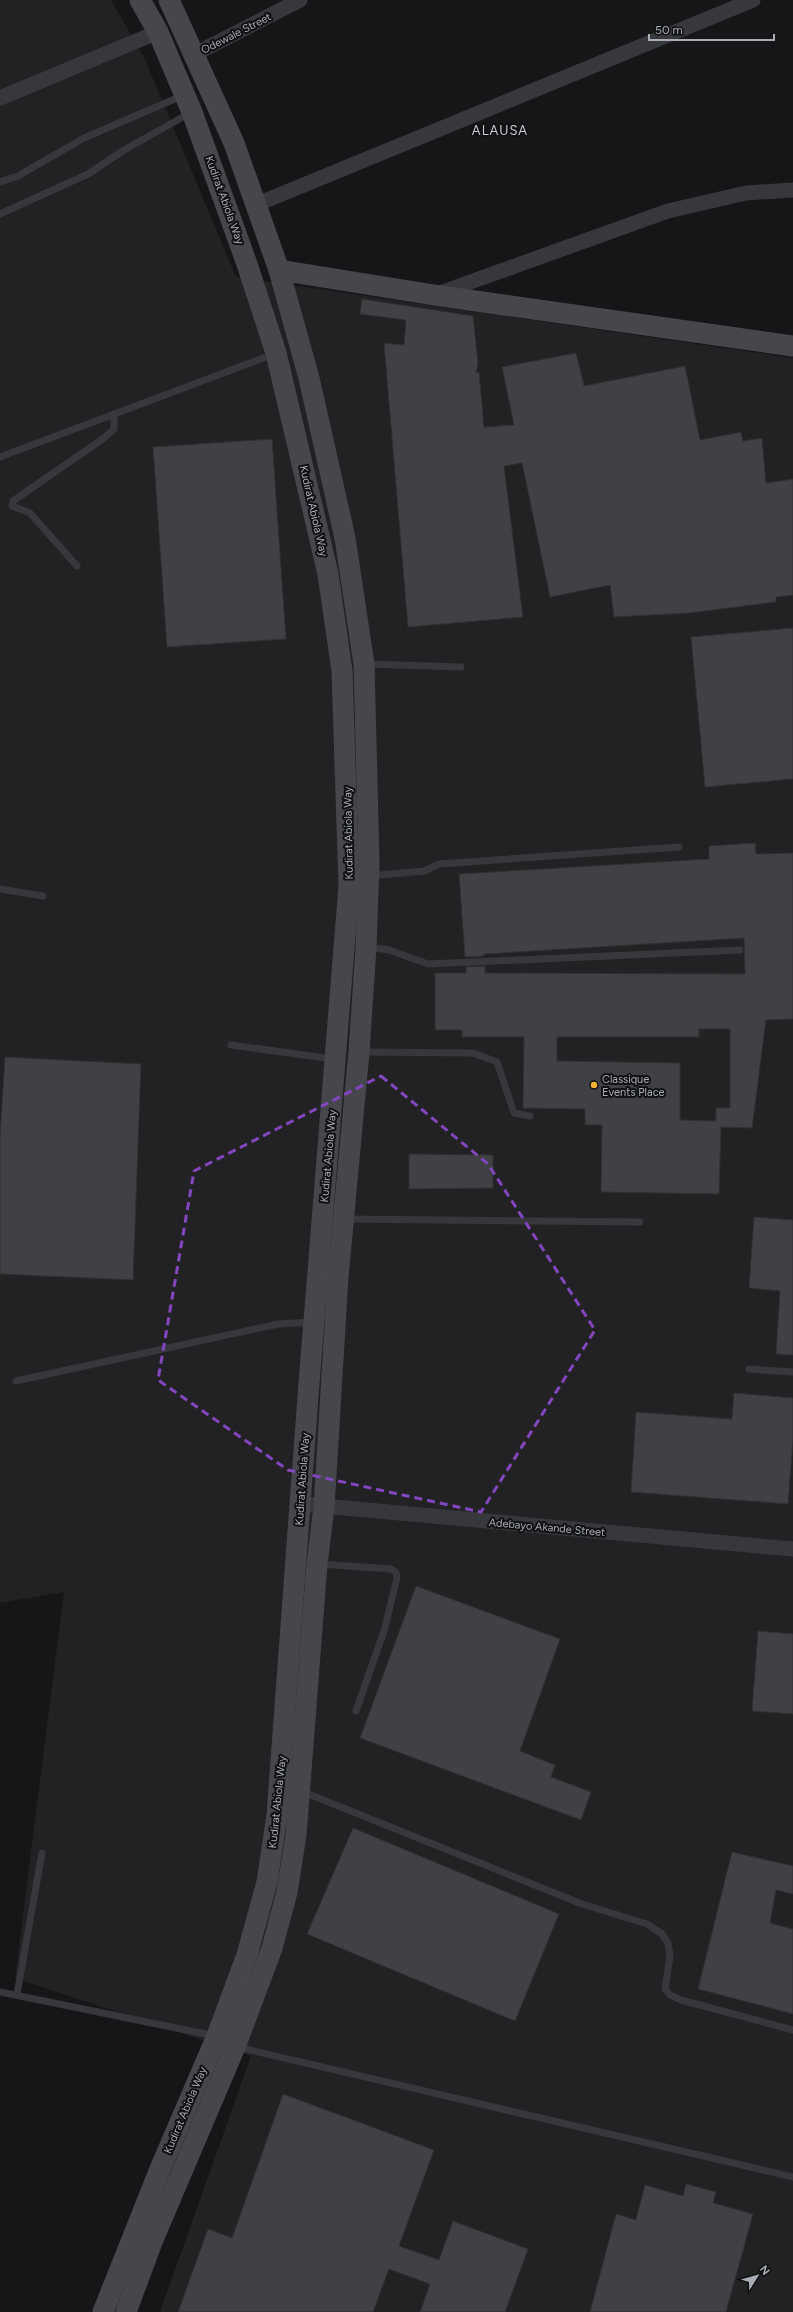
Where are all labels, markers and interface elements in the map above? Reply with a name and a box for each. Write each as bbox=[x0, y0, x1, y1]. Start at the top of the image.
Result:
street label: Odewale Street bbox=[199, 10, 273, 57]
scale bar bbox=[649, 16, 774, 42]
text: 50 m bbox=[655, 23, 683, 37]
district label: ALAUSA bbox=[472, 123, 528, 138]
street label: Kudirat Abiola Way bbox=[203, 154, 247, 246]
street label: Kudirat Abiola Way bbox=[297, 464, 330, 558]
street label: Kudirat Abiola Way bbox=[341, 786, 356, 880]
place label: Classique Events Place bbox=[602, 1073, 665, 1099]
marker: Classique Events Place bbox=[589, 1080, 599, 1090]
street label: Kudirat Abiola Way bbox=[318, 1109, 339, 1203]
street label: Kudirat Abiola Way bbox=[293, 1432, 312, 1526]
street label: Adebayo Akande Street bbox=[488, 1516, 606, 1539]
street label: Kudirat Abiola Way bbox=[266, 1755, 289, 1849]
street label: Kudirat Abiola Way bbox=[161, 2065, 210, 2156]
north arrow bbox=[737, 2256, 777, 2296]
text: N bbox=[757, 2263, 772, 2278]

